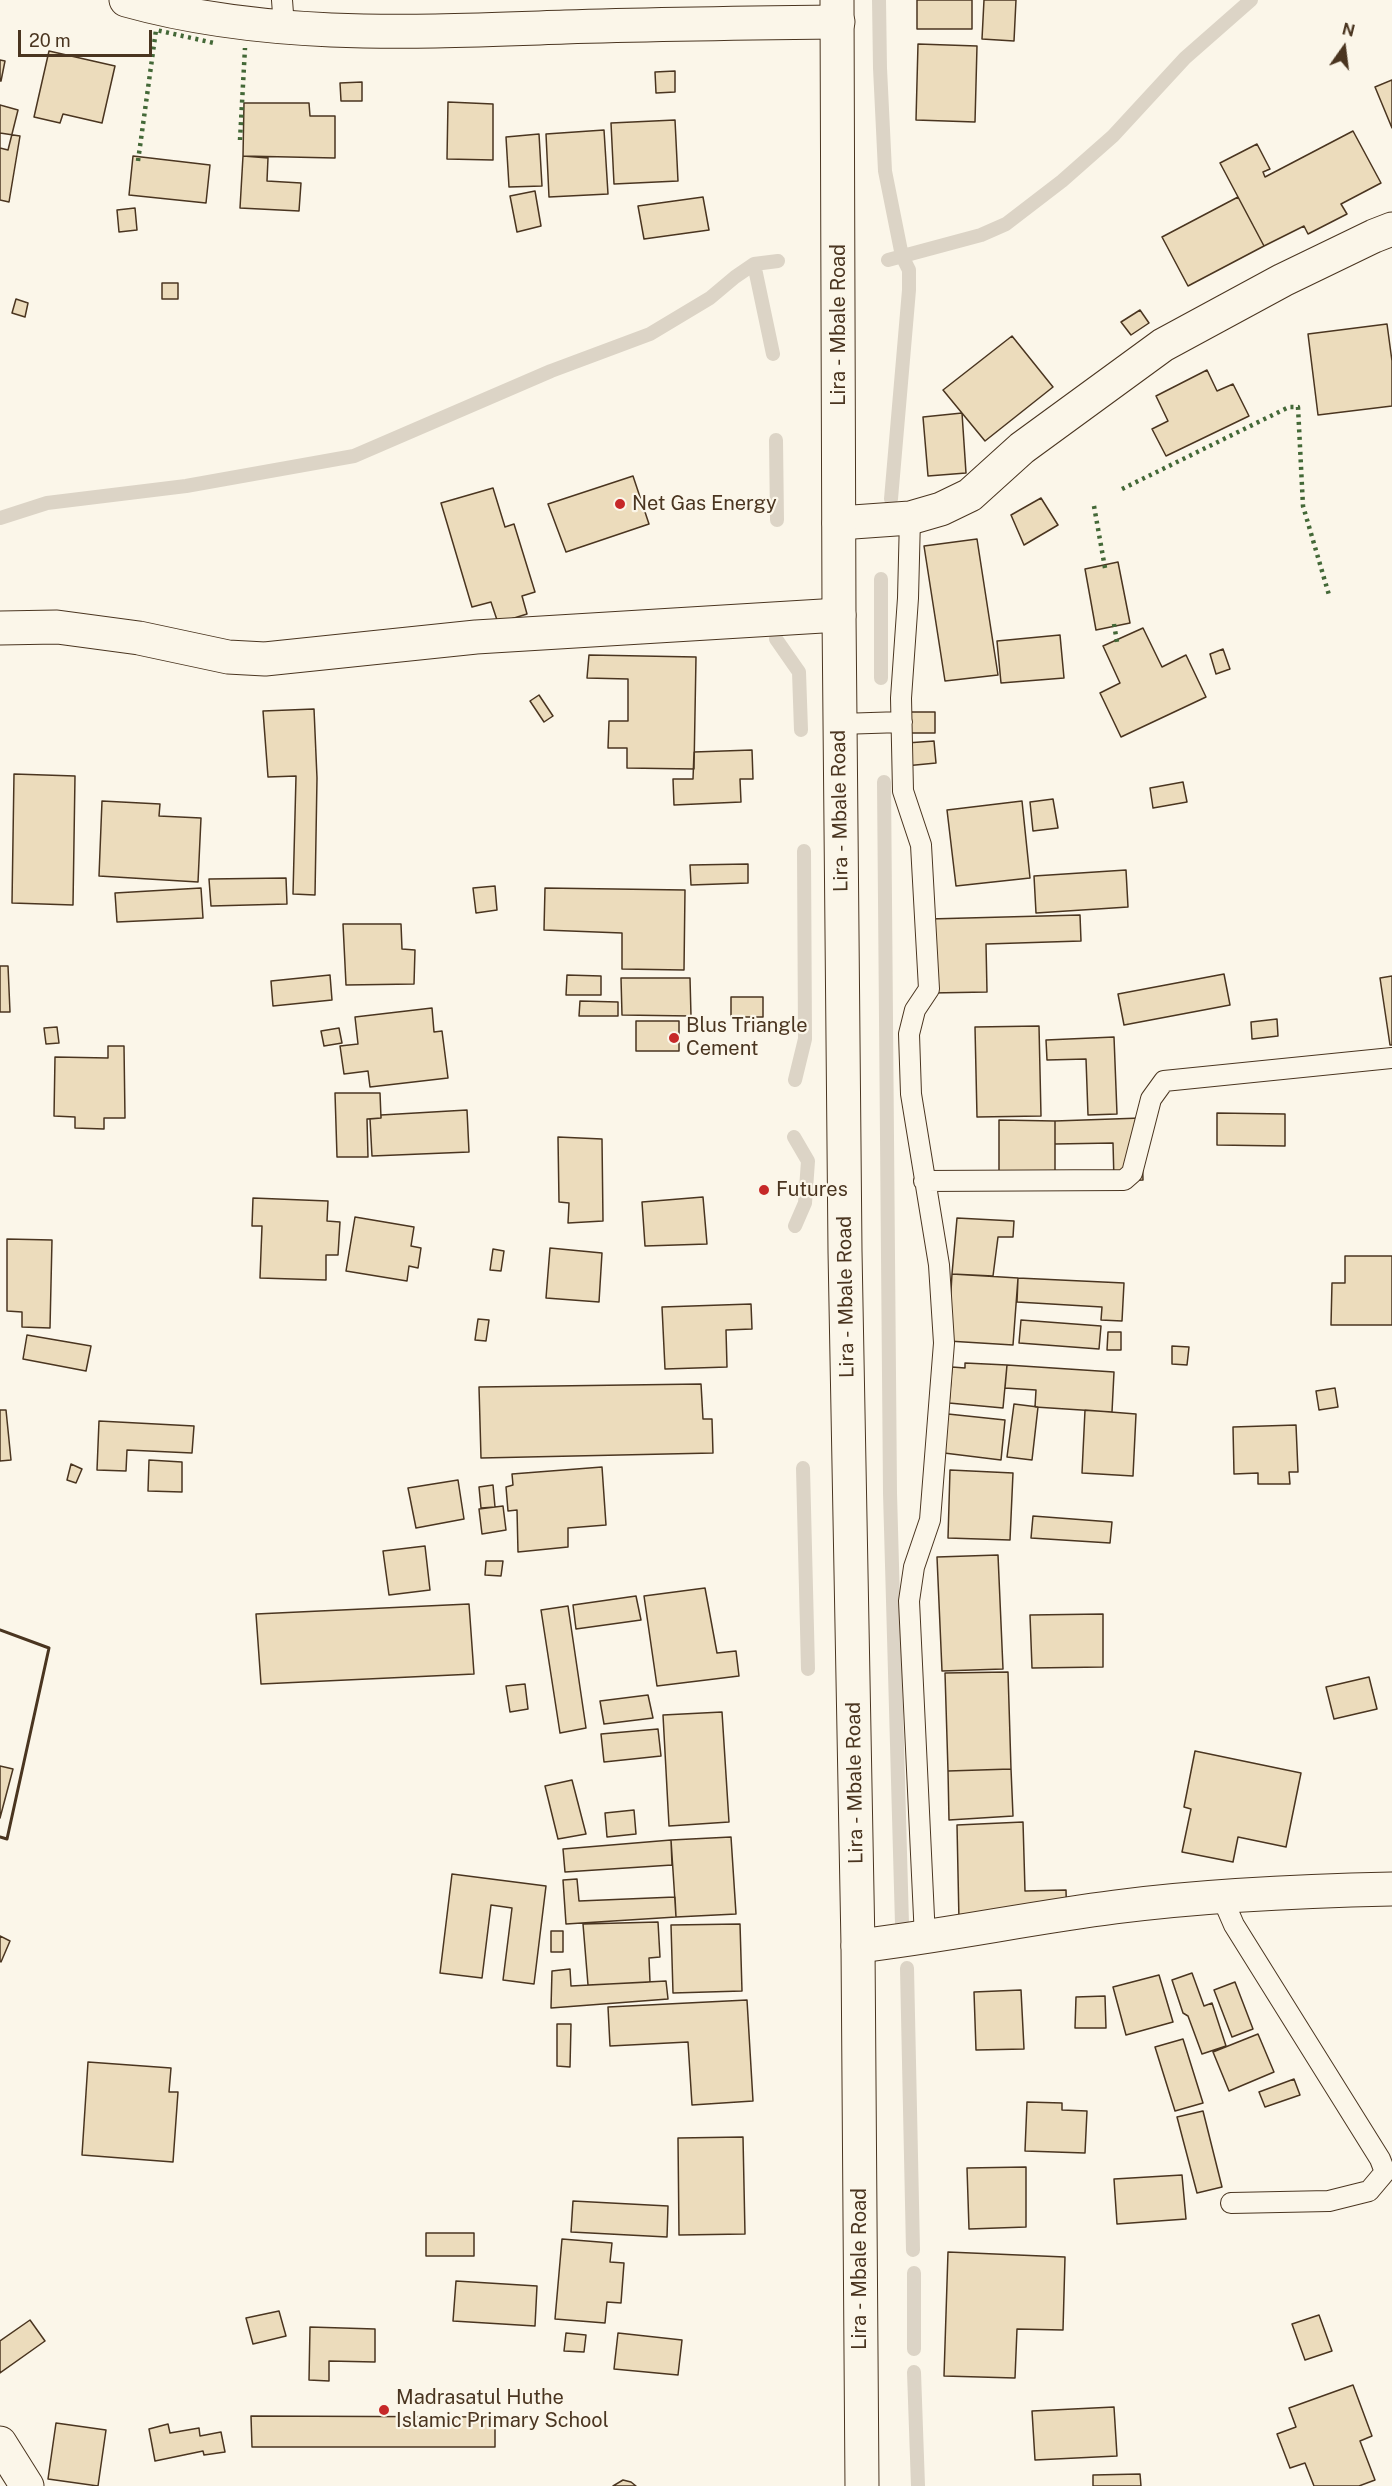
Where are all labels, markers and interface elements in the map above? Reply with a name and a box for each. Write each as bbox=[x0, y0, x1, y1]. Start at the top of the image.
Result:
scale bar bbox=[21, 18, 154, 56]
north arrow bbox=[1314, 18, 1374, 78]
text: N bbox=[1340, 19, 1357, 41]
text: 20 m bbox=[29, 30, 71, 51]
street label: Lira - Mbale Road bbox=[827, 244, 851, 406]
place label: Net Gas Energy bbox=[632, 492, 777, 516]
marker: Net Gas Energy bbox=[613, 497, 627, 511]
street label: Lira - Mbale Road bbox=[827, 730, 853, 892]
place label: Blus Triangle Cement bbox=[686, 1014, 808, 1061]
marker: Blus Triangle Cement bbox=[667, 1031, 681, 1045]
place label: Futures bbox=[776, 1178, 848, 1202]
marker: Futures bbox=[757, 1183, 771, 1197]
street label: Lira - Mbale Road bbox=[833, 1216, 859, 1378]
street label: Lira - Mbale Road bbox=[842, 1702, 868, 1864]
street label: Lira - Mbale Road bbox=[848, 2188, 872, 2350]
place label: Madrasatul Huthe Islamic Primary School bbox=[396, 2386, 609, 2433]
marker: Madrasatul Huthe Islamic Primary School bbox=[377, 2403, 391, 2417]

